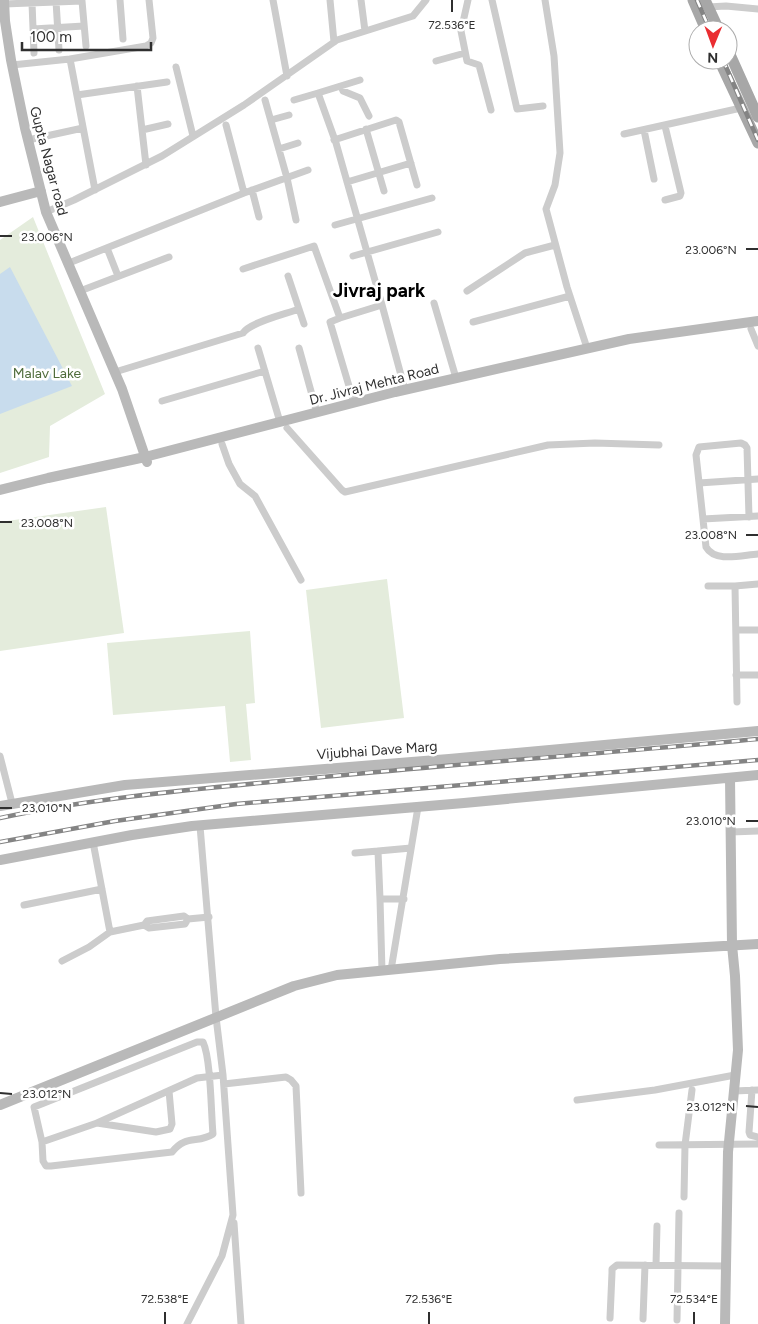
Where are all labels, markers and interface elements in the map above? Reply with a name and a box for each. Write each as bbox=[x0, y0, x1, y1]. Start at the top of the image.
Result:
text: 72.536°E bbox=[428, 18, 476, 32]
scale bar bbox=[22, 20, 151, 52]
north arrow bbox=[688, 20, 738, 70]
text: 100 m bbox=[30, 28, 72, 46]
text: N bbox=[707, 49, 718, 66]
street label: Gupta Nagar road bbox=[26, 105, 71, 218]
text: 23.006°N bbox=[21, 230, 73, 244]
text: 23.006°N bbox=[685, 243, 737, 257]
district label: Jivraj park bbox=[333, 279, 426, 302]
street label: Dr. Jivraj Mehta Road bbox=[308, 360, 441, 409]
park label: Malav Lake bbox=[13, 365, 82, 382]
text: 23.008°N bbox=[21, 516, 73, 530]
text: 23.008°N bbox=[685, 528, 737, 542]
street label: Vijubhai Dave Marg bbox=[316, 738, 438, 763]
text: 23.010°N bbox=[22, 801, 72, 815]
text: 23.010°N bbox=[686, 814, 736, 828]
text: 23.012°N bbox=[23, 1087, 71, 1101]
text: 23.012°N bbox=[687, 1100, 735, 1114]
text: 72.538°E bbox=[141, 1292, 189, 1306]
text: 72.536°E bbox=[405, 1292, 453, 1306]
text: 72.534°E bbox=[670, 1292, 718, 1306]

